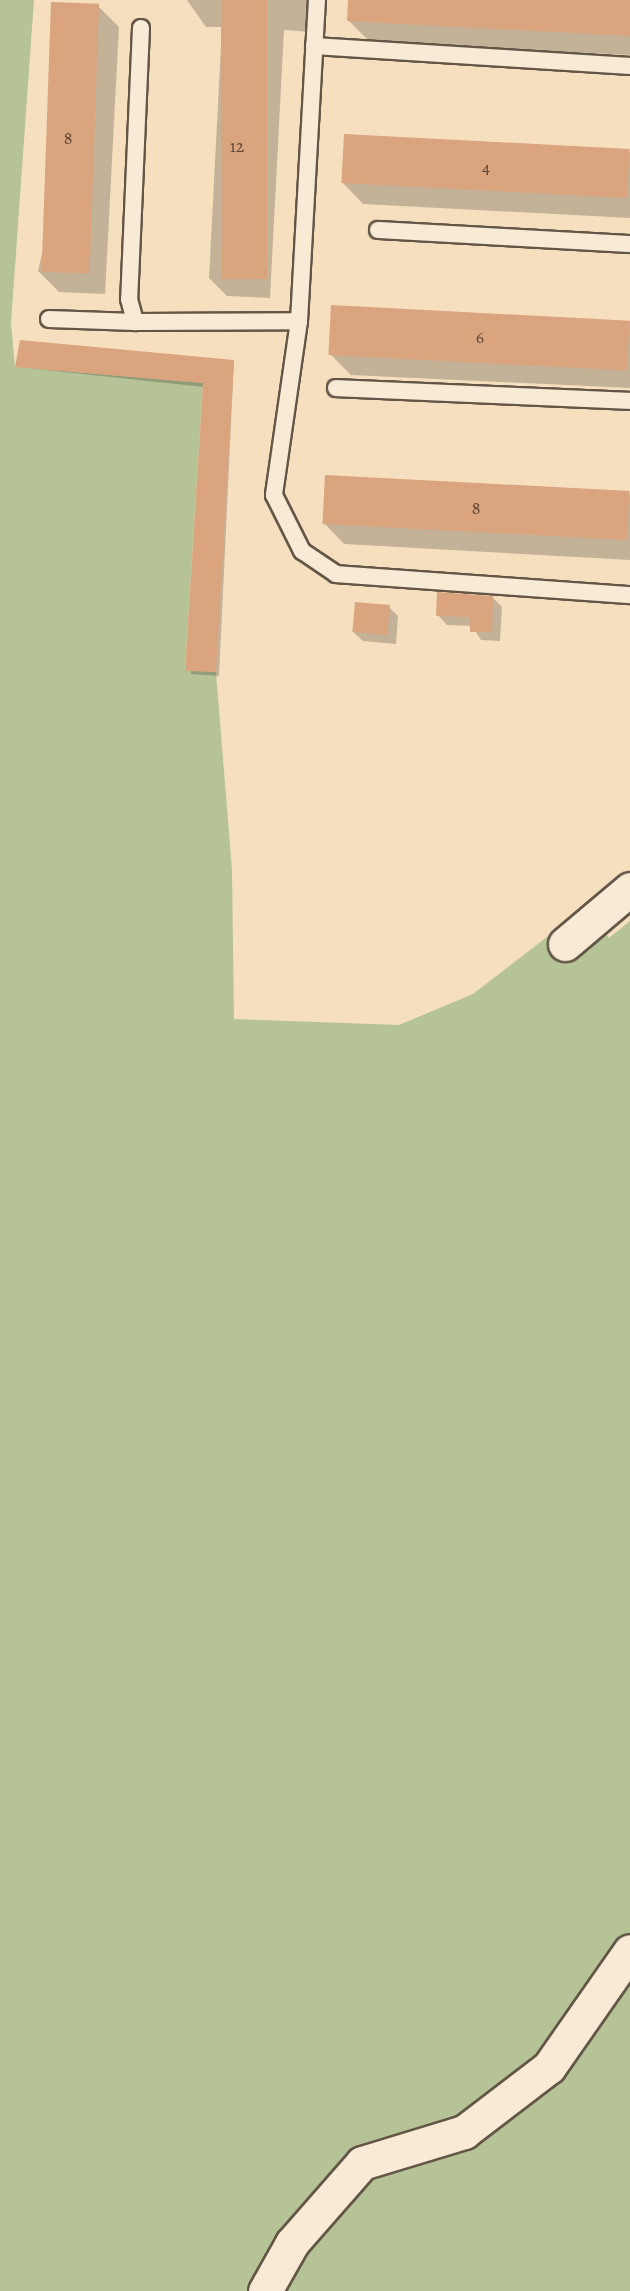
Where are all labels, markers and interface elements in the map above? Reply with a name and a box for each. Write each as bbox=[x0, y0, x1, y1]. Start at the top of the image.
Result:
house number: 8 bbox=[64, 127, 72, 149]
house number: 12 bbox=[230, 135, 244, 157]
house number: 4 bbox=[482, 156, 490, 178]
house number: 6 bbox=[476, 326, 484, 348]
house number: 8 bbox=[472, 497, 480, 519]

